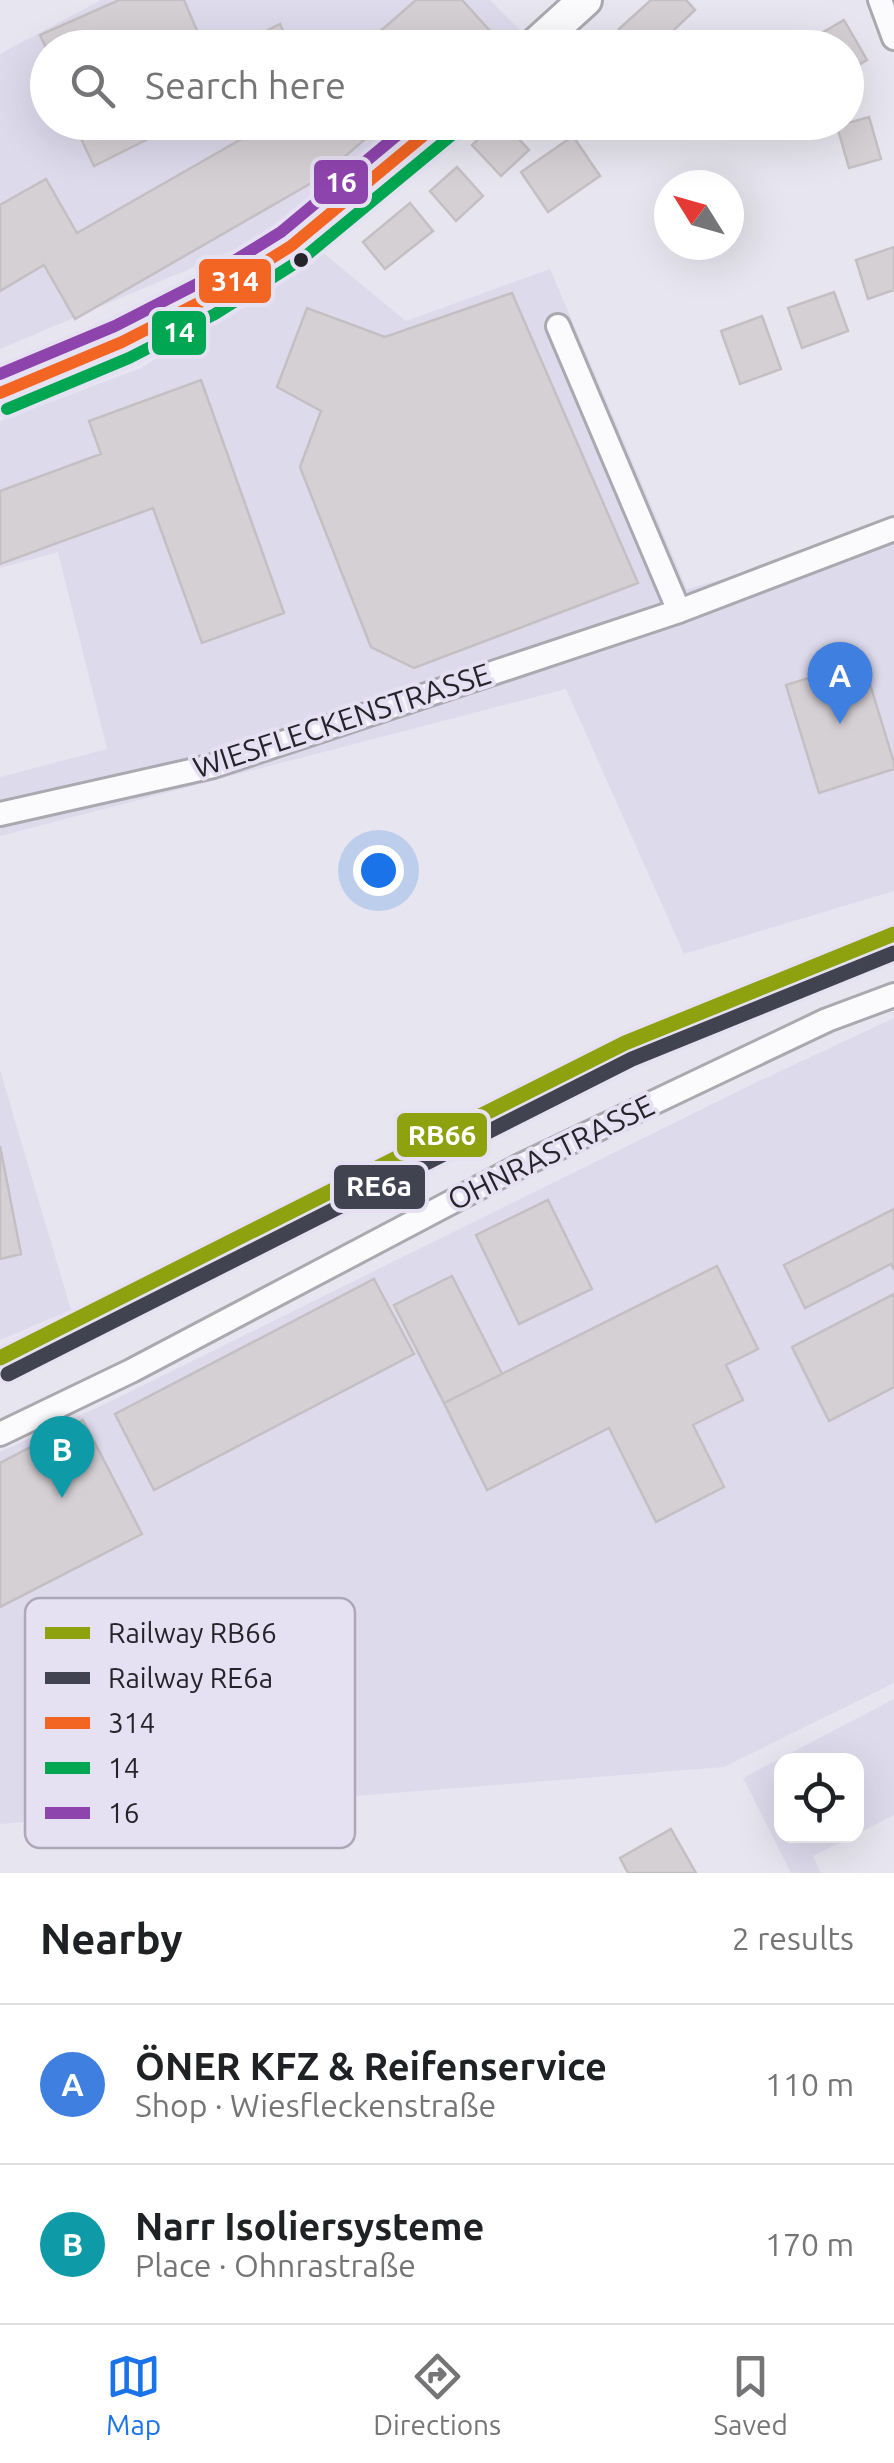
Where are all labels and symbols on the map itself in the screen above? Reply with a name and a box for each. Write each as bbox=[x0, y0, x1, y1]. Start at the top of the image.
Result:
line badge: 16 bbox=[312, 158, 370, 206]
text: 16 bbox=[325, 166, 357, 197]
north arrow bbox=[654, 170, 744, 260]
unlabelled marker bbox=[291, 250, 311, 270]
line badge: 314 bbox=[197, 257, 273, 305]
text: 314 bbox=[211, 265, 259, 296]
line badge: 14 bbox=[150, 309, 208, 357]
text: 14 bbox=[163, 316, 195, 347]
pin: A bbox=[808, 642, 872, 724]
street label: WIESFLECKENSTRASSE bbox=[189, 656, 495, 784]
your location bbox=[353, 845, 404, 896]
street label: OHNRASTRASSE bbox=[442, 1087, 659, 1217]
line badge: RB66 bbox=[395, 1111, 489, 1159]
text: RB66 bbox=[408, 1119, 476, 1150]
line badge: RE6a bbox=[332, 1163, 427, 1211]
text: RE6a bbox=[346, 1170, 412, 1201]
pin: B bbox=[30, 1416, 94, 1498]
legend bbox=[25, 1598, 355, 1848]
text: Railway RB66 bbox=[108, 1617, 277, 1648]
text: Railway RE6a bbox=[108, 1662, 273, 1693]
text: 314 bbox=[108, 1707, 155, 1738]
text: 14 bbox=[108, 1752, 140, 1783]
text: 16 bbox=[108, 1797, 140, 1828]

